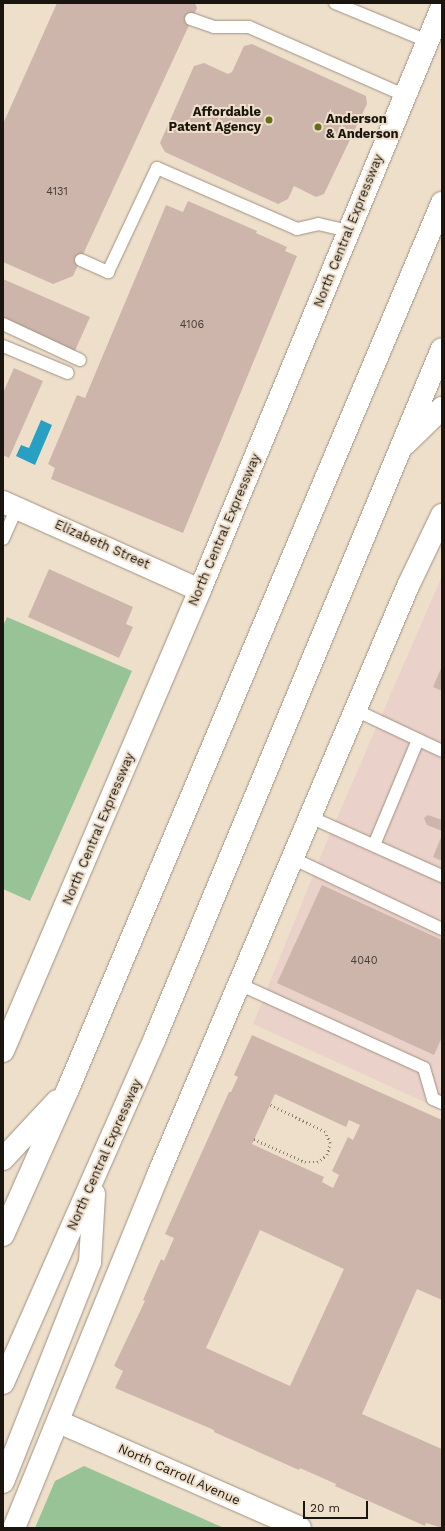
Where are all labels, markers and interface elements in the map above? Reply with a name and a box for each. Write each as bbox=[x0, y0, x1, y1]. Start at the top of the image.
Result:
place label: Affordable Patent Agency bbox=[168, 105, 261, 136]
place label: Anderson & Anderson bbox=[326, 112, 399, 143]
marker: Affordable Patent Agency bbox=[264, 115, 274, 125]
marker: Anderson & Anderson bbox=[313, 122, 323, 132]
street label: North Central Expressway bbox=[311, 152, 387, 310]
house number: 4131 bbox=[46, 185, 68, 199]
house number: 4106 bbox=[180, 318, 204, 332]
street label: North Central Expressway bbox=[186, 451, 264, 609]
street label: Elizabeth Street bbox=[52, 517, 152, 573]
street label: North Central Expressway bbox=[60, 750, 138, 908]
house number: 4040 bbox=[350, 954, 378, 968]
street label: North Central Expressway bbox=[64, 1077, 146, 1233]
street label: North Carroll Avenue bbox=[115, 1441, 243, 1509]
scale bar bbox=[305, 1493, 370, 1519]
text: 20 m bbox=[310, 1501, 340, 1515]

